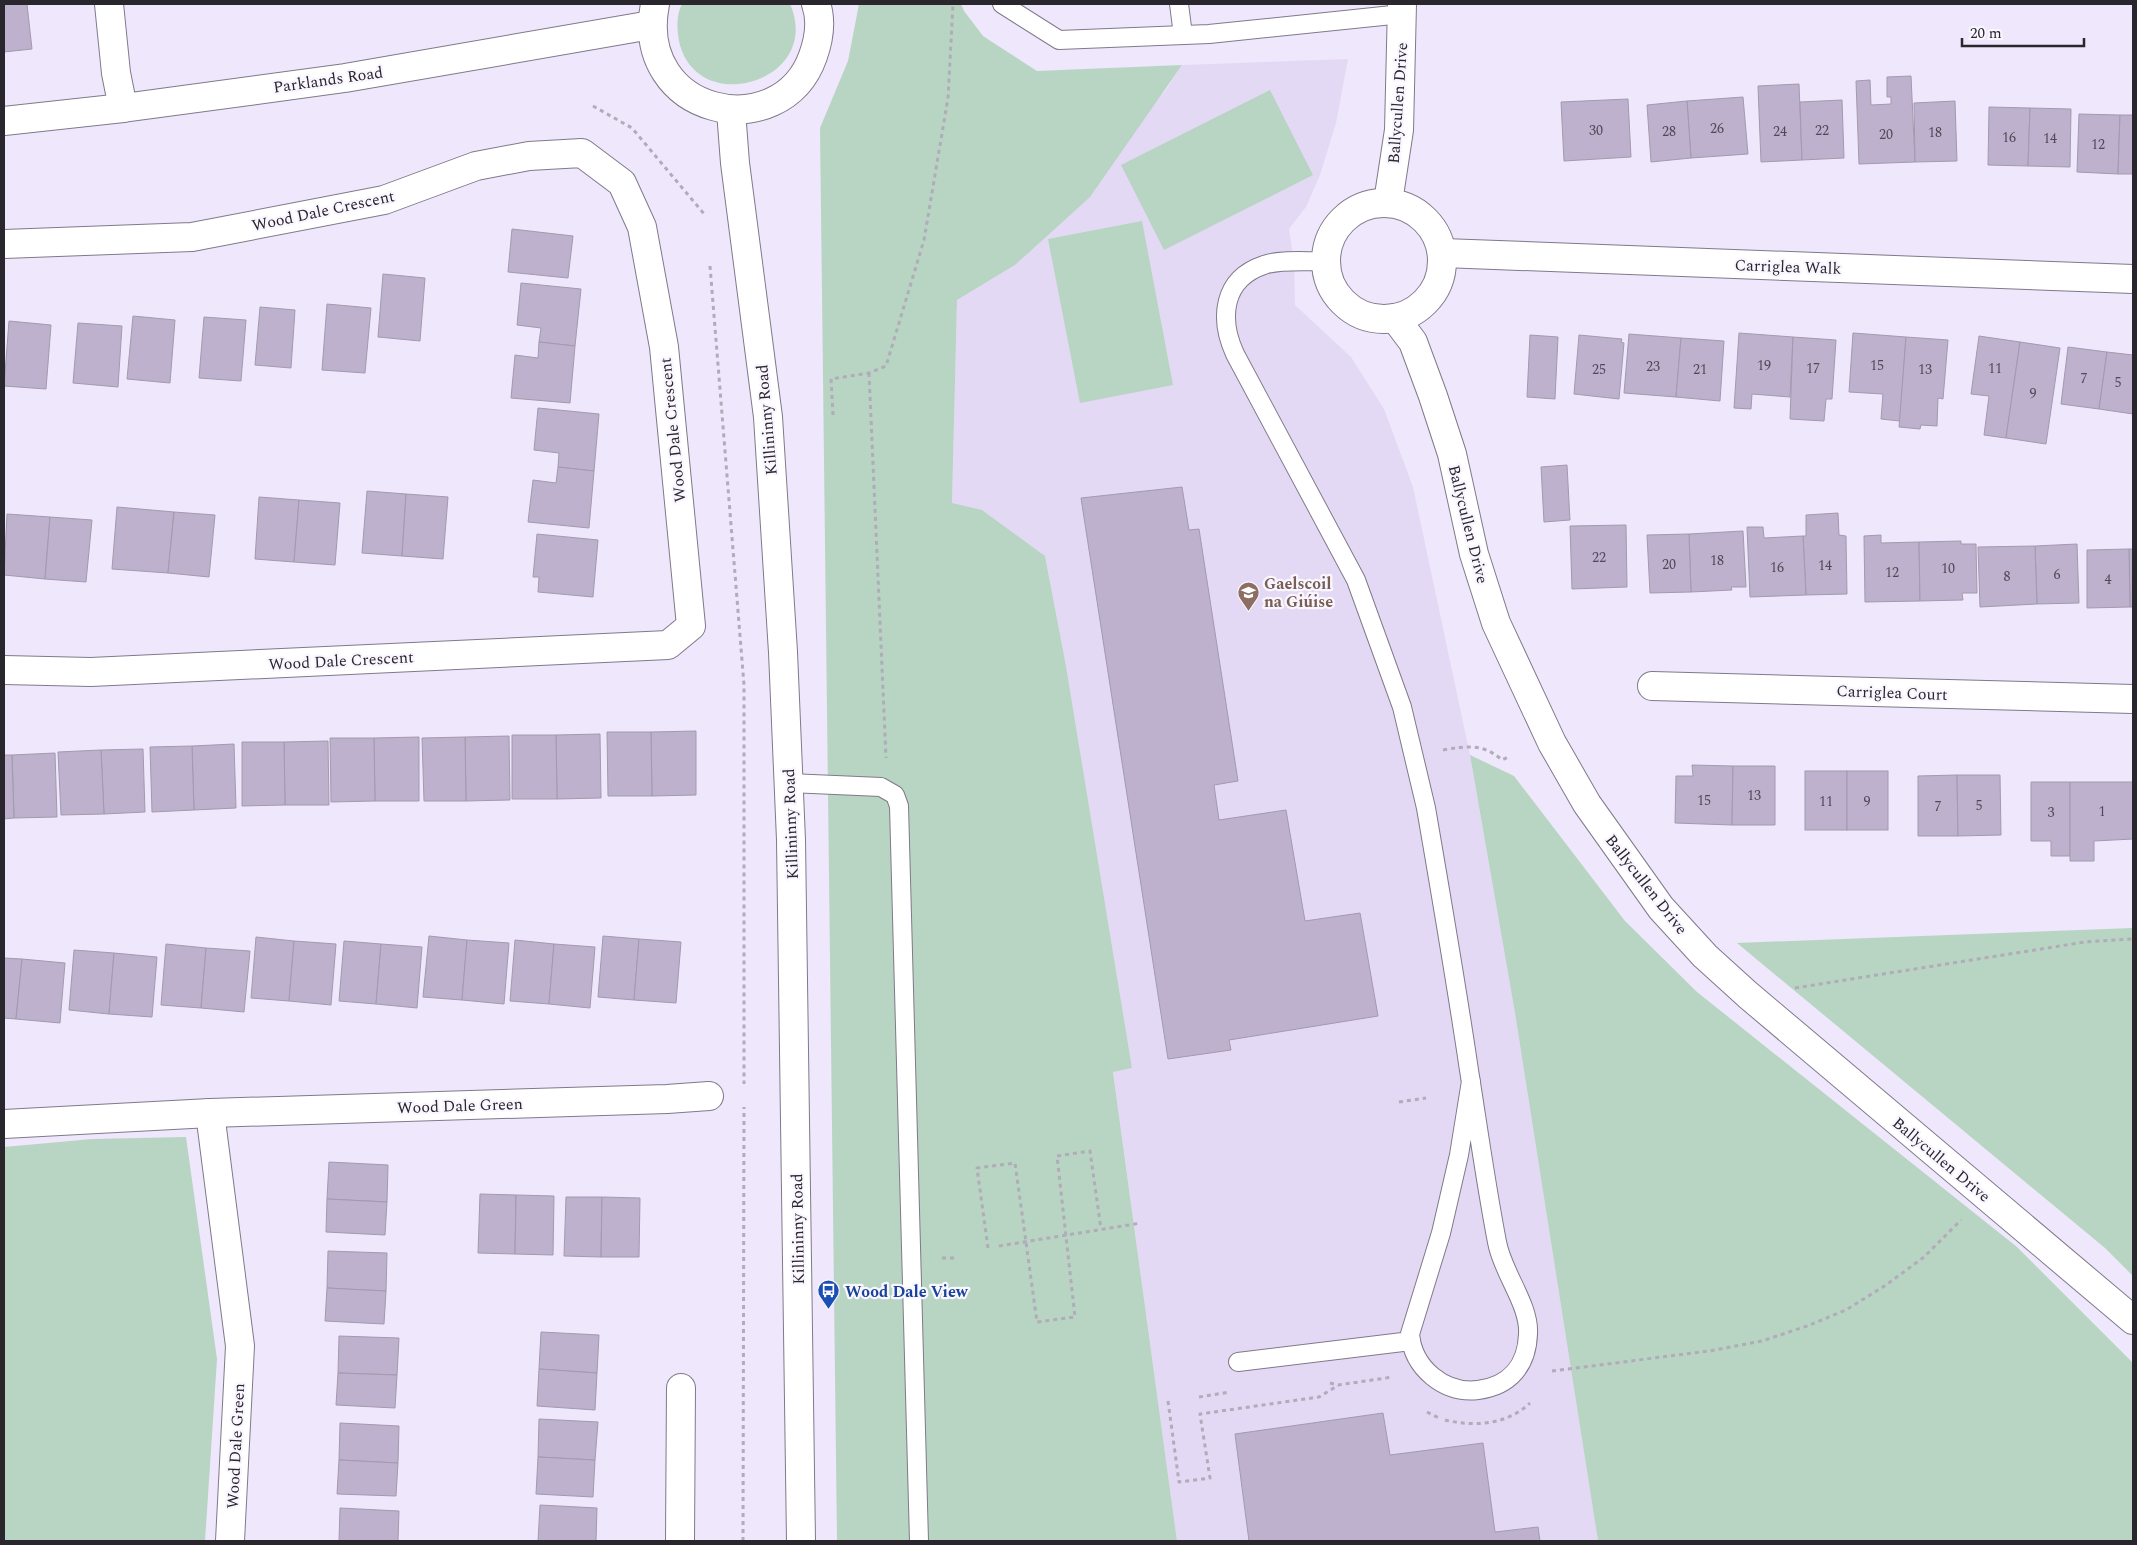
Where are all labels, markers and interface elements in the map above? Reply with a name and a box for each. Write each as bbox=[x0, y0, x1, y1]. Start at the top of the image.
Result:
scale bar bbox=[1962, 15, 2084, 47]
text: 20 m bbox=[1970, 22, 2002, 45]
street label: Ballycullen Drive bbox=[1382, 42, 1414, 165]
street label: Parklands Road bbox=[272, 60, 385, 100]
house number: 26 bbox=[1710, 118, 1724, 139]
house number: 30 bbox=[1589, 120, 1603, 141]
house number: 22 bbox=[1815, 120, 1829, 141]
house number: 28 bbox=[1662, 121, 1676, 142]
house number: 24 bbox=[1773, 121, 1787, 142]
house number: 18 bbox=[1928, 122, 1942, 143]
house number: 20 bbox=[1879, 124, 1893, 145]
house number: 16 bbox=[2002, 127, 2016, 148]
house number: 14 bbox=[2043, 128, 2057, 149]
house number: 12 bbox=[2091, 134, 2105, 155]
street label: Wood Dale Crescent bbox=[250, 184, 397, 238]
street label: Carriglea Walk bbox=[1734, 253, 1842, 281]
house number: 19 bbox=[1757, 355, 1771, 376]
house number: 15 bbox=[1870, 355, 1884, 376]
street label: Wood Dale Crescent bbox=[653, 356, 693, 503]
house number: 23 bbox=[1646, 356, 1660, 377]
house number: 17 bbox=[1806, 358, 1820, 379]
house number: 11 bbox=[1988, 358, 2002, 379]
house number: 25 bbox=[1592, 359, 1606, 380]
house number: 21 bbox=[1693, 359, 1707, 380]
house number: 13 bbox=[1918, 359, 1932, 380]
street label: Killininny Road bbox=[750, 363, 784, 476]
house number: 7 bbox=[2081, 368, 2088, 389]
house number: 5 bbox=[2115, 372, 2122, 393]
house number: 9 bbox=[2030, 383, 2037, 404]
street label: Ballycullen Drive bbox=[1442, 462, 1494, 586]
house number: 22 bbox=[1592, 547, 1606, 568]
house number: 18 bbox=[1710, 550, 1724, 571]
house number: 20 bbox=[1662, 554, 1676, 575]
house number: 14 bbox=[1818, 555, 1832, 576]
house number: 16 bbox=[1770, 557, 1784, 578]
house number: 10 bbox=[1941, 558, 1955, 579]
house number: 12 bbox=[1885, 562, 1899, 583]
house number: 6 bbox=[2054, 564, 2061, 585]
house number: 8 bbox=[2004, 566, 2011, 587]
house number: 4 bbox=[2105, 569, 2112, 590]
place label: Gaelscoil na Giúise bbox=[1264, 572, 1333, 614]
school or university icon: Gaelscoil na Giúise bbox=[1236, 580, 1260, 611]
street label: Wood Dale Crescent bbox=[268, 645, 415, 677]
street label: Carriglea Court bbox=[1836, 679, 1948, 707]
street label: Killininny Road bbox=[777, 768, 805, 880]
house number: 13 bbox=[1747, 785, 1761, 806]
house number: 15 bbox=[1697, 790, 1711, 811]
house number: 11 bbox=[1819, 791, 1833, 812]
house number: 9 bbox=[1864, 791, 1871, 812]
house number: 5 bbox=[1976, 795, 1983, 816]
house number: 7 bbox=[1935, 796, 1942, 817]
house number: 1 bbox=[2099, 801, 2106, 822]
house number: 3 bbox=[2048, 802, 2055, 823]
street label: Ballycullen Drive bbox=[1599, 829, 1693, 940]
street label: Wood Dale Green bbox=[397, 1092, 523, 1120]
street label: Ballycullen Drive bbox=[1887, 1111, 1996, 1208]
street label: Killininny Road bbox=[785, 1173, 811, 1285]
bus stop icon: Wood Dale View bbox=[817, 1279, 841, 1310]
place label: Wood Dale View bbox=[845, 1280, 969, 1304]
street label: Wood Dale Green bbox=[221, 1383, 251, 1509]

